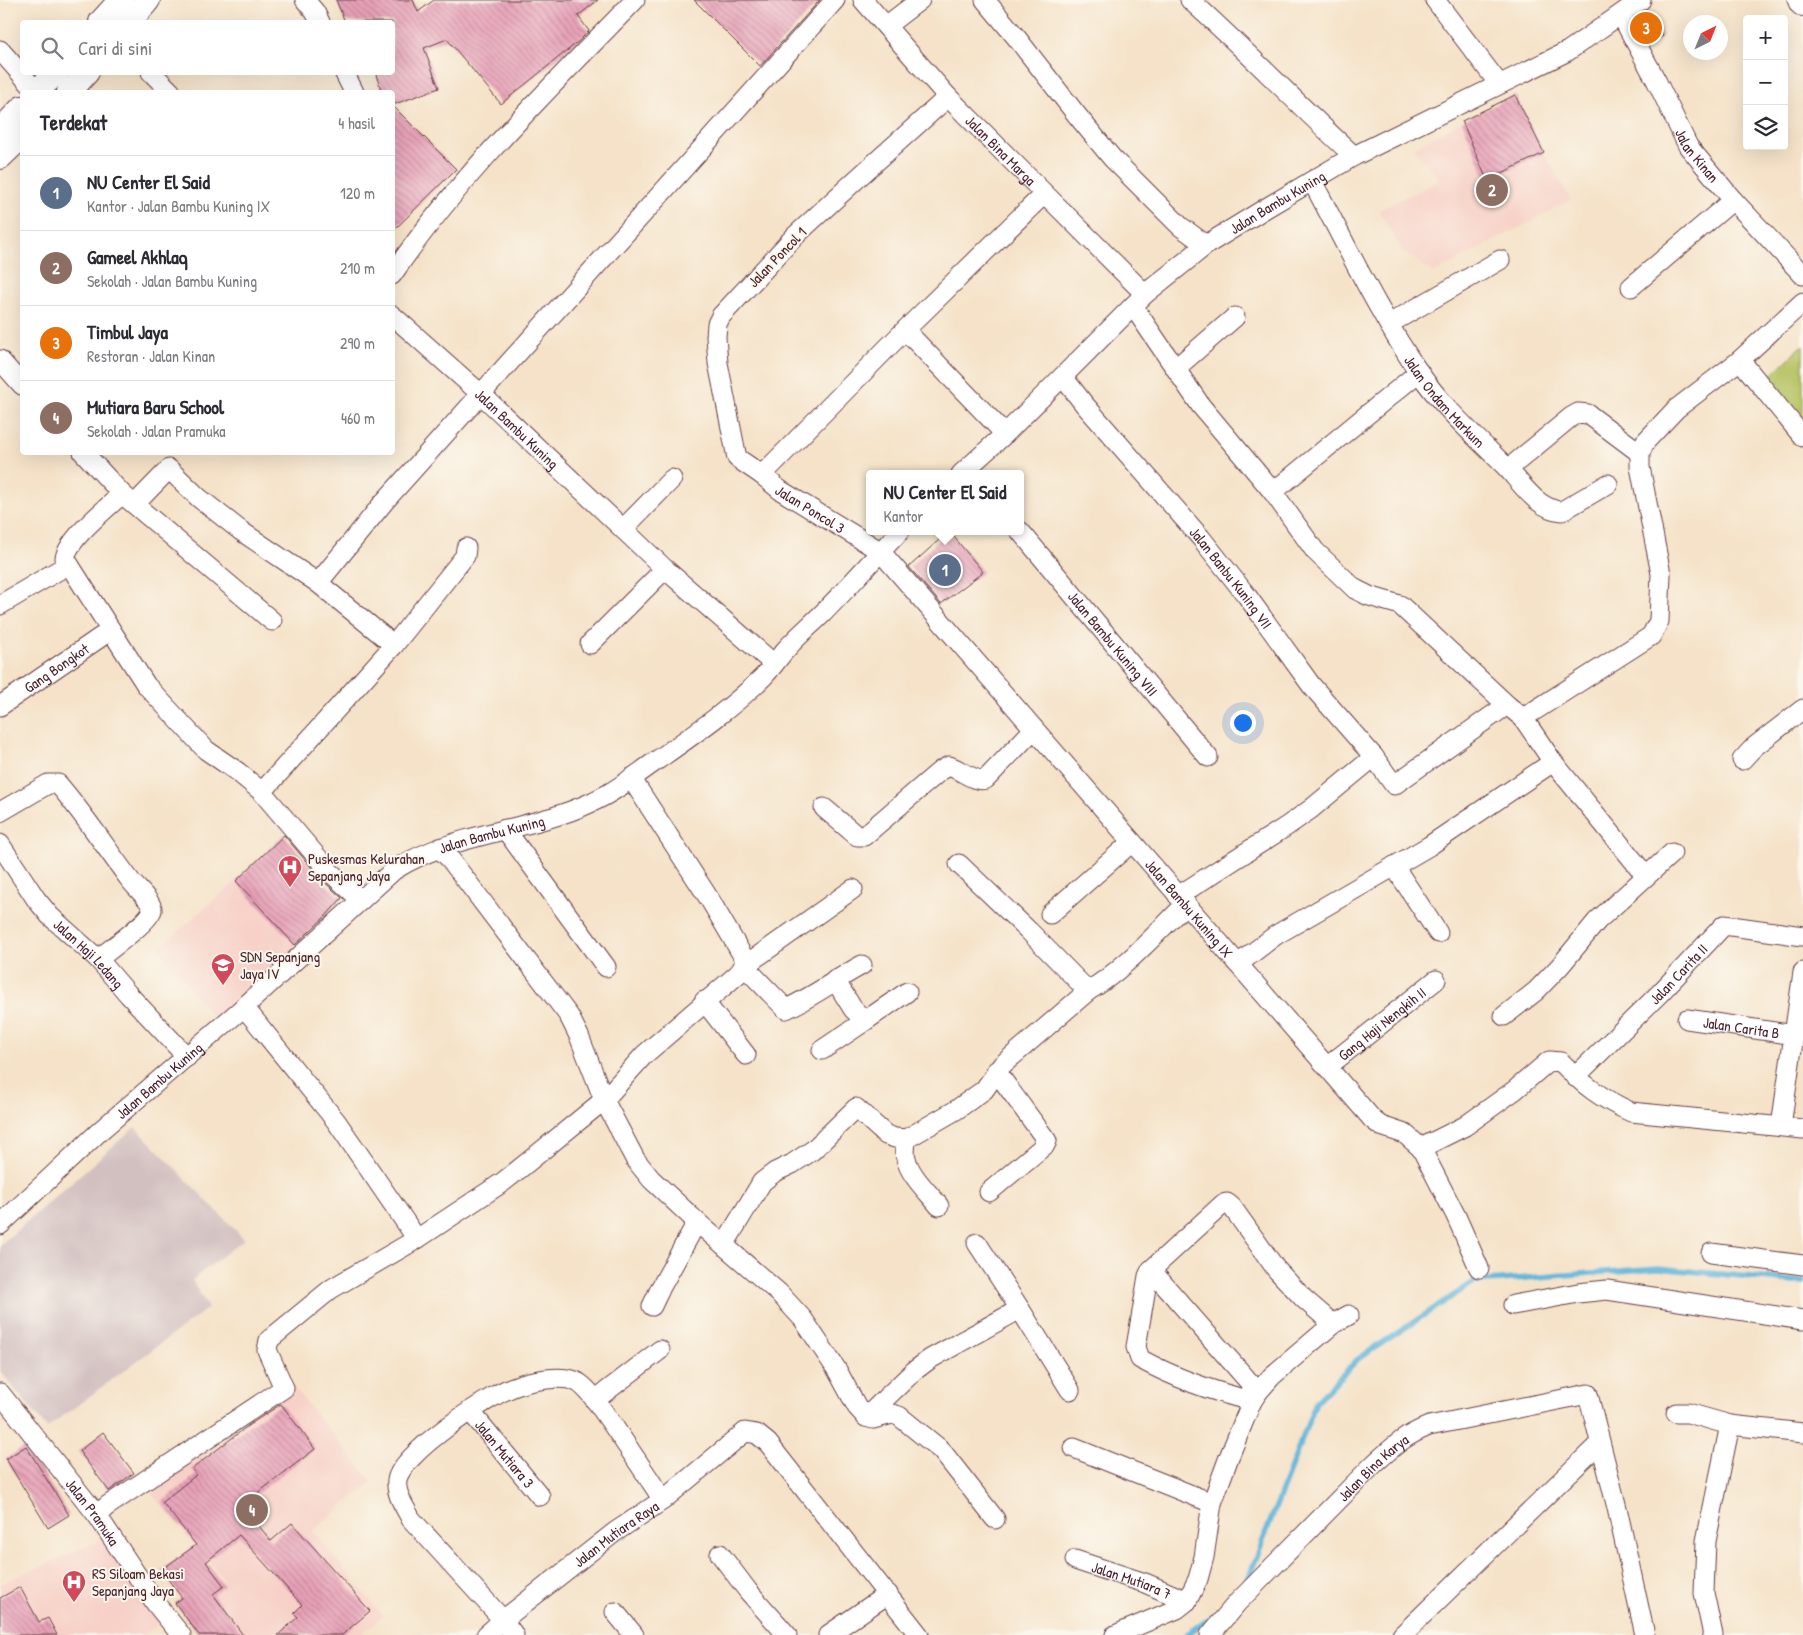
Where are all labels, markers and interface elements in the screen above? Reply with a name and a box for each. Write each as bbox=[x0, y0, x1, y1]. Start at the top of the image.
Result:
pin: 3 bbox=[1630, 9, 1662, 47]
north arrow bbox=[1683, 15, 1728, 60]
map controls bbox=[1743, 15, 1788, 150]
button: + bbox=[1743, 15, 1788, 60]
search box bbox=[20, 20, 395, 75]
icon: search bbox=[38, 34, 66, 62]
text: Cari di sini bbox=[78, 35, 152, 61]
button: − bbox=[1743, 60, 1788, 105]
button: layers bbox=[1743, 105, 1788, 150]
text: Terdekat bbox=[40, 108, 107, 137]
street label: Jalan Bina Marga bbox=[961, 110, 1041, 190]
text: 4 hasil bbox=[338, 112, 375, 134]
street label: Jalan Kinan bbox=[1671, 125, 1724, 187]
street label: Jalan Bambu Kuning bbox=[1225, 165, 1329, 239]
text: NU Center El Said bbox=[87, 169, 210, 195]
pin: 2 bbox=[1476, 171, 1508, 209]
text: 1 bbox=[53, 182, 59, 204]
text: 120 m bbox=[340, 182, 375, 204]
text: Kantor · Jalan Bambu Kuning IX bbox=[87, 195, 270, 217]
street label: Jalan Poncol 1 bbox=[743, 222, 811, 292]
text: Gameel Akhlaq bbox=[87, 244, 187, 270]
text: 2 bbox=[52, 257, 60, 279]
text: 210 m bbox=[340, 257, 375, 279]
text: Sekolah · Jalan Bambu Kuning bbox=[87, 270, 257, 292]
text: Timbul Jaya bbox=[87, 319, 168, 345]
text: 3 bbox=[52, 332, 60, 354]
text: 290 m bbox=[340, 332, 375, 354]
text: Restoran · Jalan Kinan bbox=[87, 345, 215, 367]
street label: Jalan Ondam Markum bbox=[1400, 351, 1490, 452]
street label: Jalan Bambu Kuning bbox=[471, 383, 564, 474]
text: Mutiara Baru School bbox=[87, 394, 224, 420]
text: 4 bbox=[53, 407, 59, 429]
text: 460 m bbox=[341, 407, 375, 429]
text: Sekolah · Jalan Pramuka bbox=[87, 420, 226, 442]
popup bbox=[866, 470, 1024, 535]
text: NU Center El Said bbox=[884, 479, 1006, 505]
street label: Jalan Poncol 3 bbox=[771, 480, 849, 538]
text: Kantor bbox=[884, 505, 924, 527]
street label: Jalan Banbu Kuning VII bbox=[1185, 522, 1278, 633]
pin: 1 bbox=[929, 551, 961, 589]
street label: Jalan Bambu Kuning VIII bbox=[1063, 586, 1163, 700]
street label: Gang Bongkot bbox=[19, 637, 93, 697]
your location bbox=[1230, 710, 1256, 736]
street label: Jalan Bambu Kuning bbox=[436, 809, 547, 858]
place label: Puskesmas Kelurahan Sepanjang Jaya bbox=[308, 848, 425, 886]
hospital icon: Puskesmas Kelurahan Sepanjang Jaya bbox=[277, 854, 303, 888]
street label: Jalan Bambu Kuning IX bbox=[1141, 854, 1238, 962]
street label: Jalan Haji Ledang bbox=[49, 914, 129, 993]
street label: Jalan Carita II bbox=[1644, 939, 1712, 1009]
place label: SDN Sepanjang Jaya IV bbox=[240, 946, 321, 984]
school or university icon: SDN Sepanjang Jaya IV bbox=[210, 952, 236, 986]
street label: Gang Haji Nengkih II bbox=[1333, 982, 1430, 1065]
street label: Jalan Carita B bbox=[1702, 1011, 1781, 1043]
street label: Jalan Bambu Kuning bbox=[111, 1037, 207, 1124]
street label: Jalan Mutiara 3 bbox=[471, 1415, 540, 1492]
street label: Jalan Bina Karya bbox=[1333, 1428, 1412, 1506]
street label: Jalan Pramuka bbox=[61, 1474, 125, 1550]
pin: 4 bbox=[236, 1491, 268, 1529]
street label: Jalan Mutiara Raya bbox=[569, 1495, 663, 1572]
street label: Jalan Mutiara 7 bbox=[1089, 1556, 1175, 1604]
place label: RS Siloam Bekasi Sepanjang Jaya bbox=[92, 1563, 184, 1601]
hospital icon: RS Siloam Bekasi Sepanjang Jaya bbox=[61, 1569, 87, 1603]

